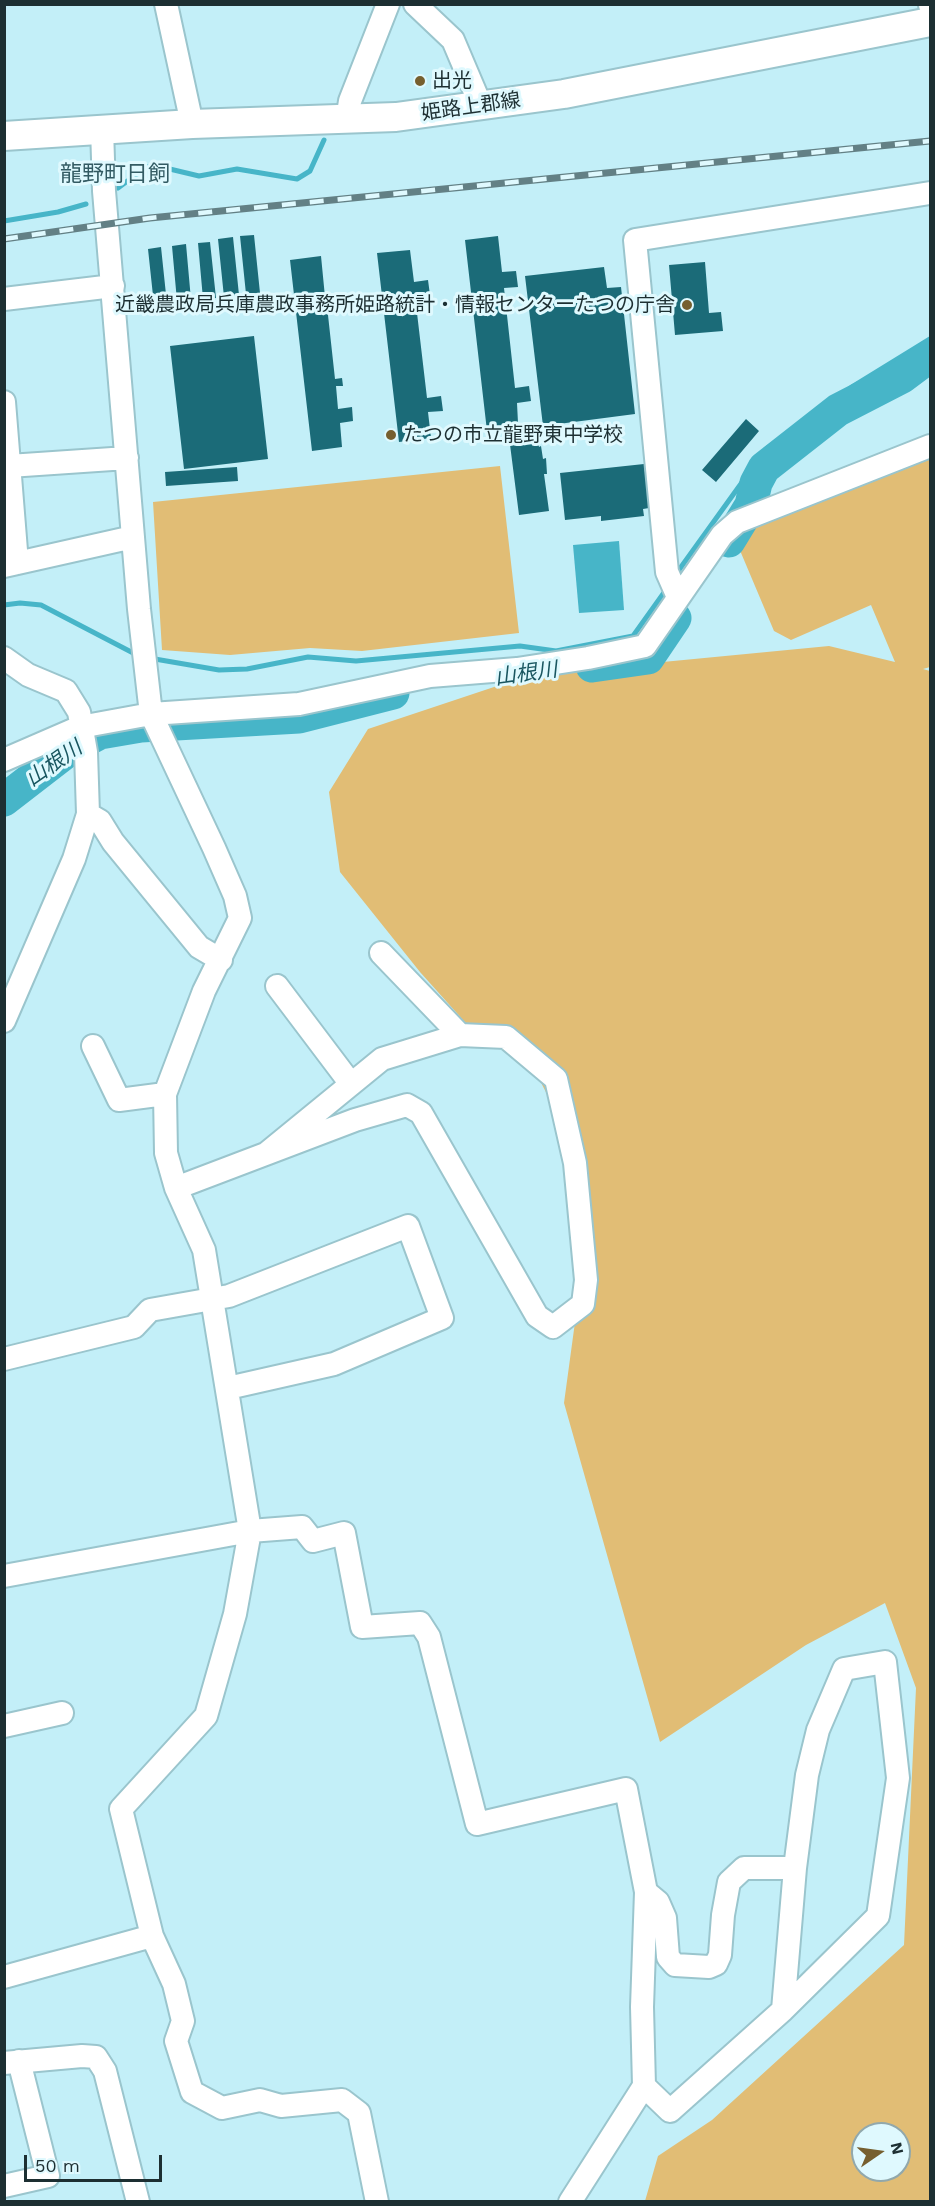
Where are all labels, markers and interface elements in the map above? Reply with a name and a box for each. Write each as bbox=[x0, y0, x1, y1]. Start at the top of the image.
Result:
place label: 出光 bbox=[432, 69, 472, 93]
marker: 出光 bbox=[413, 74, 427, 88]
street label: 姫路上郡線 bbox=[420, 88, 522, 126]
district label: 龍野町日飼 bbox=[60, 162, 170, 188]
place label: 近畿農政局兵庫農政事務所姫路統計・情報センターたつの庁舎 bbox=[115, 293, 675, 317]
marker: 近畿農政局兵庫農政事務所姫路統計・情報センターたつの庁舎 bbox=[680, 298, 694, 312]
place label: たつの市立龍野東中学校 bbox=[403, 423, 623, 447]
marker: たつの市立龍野東中学校 bbox=[384, 428, 398, 442]
water label: 山根川 bbox=[493, 657, 559, 691]
water label: 山根川 bbox=[21, 736, 87, 792]
north arrow bbox=[851, 2122, 911, 2182]
text: N bbox=[886, 2140, 908, 2156]
scale bar bbox=[27, 2143, 165, 2181]
text: 50 m bbox=[35, 2155, 80, 2176]

